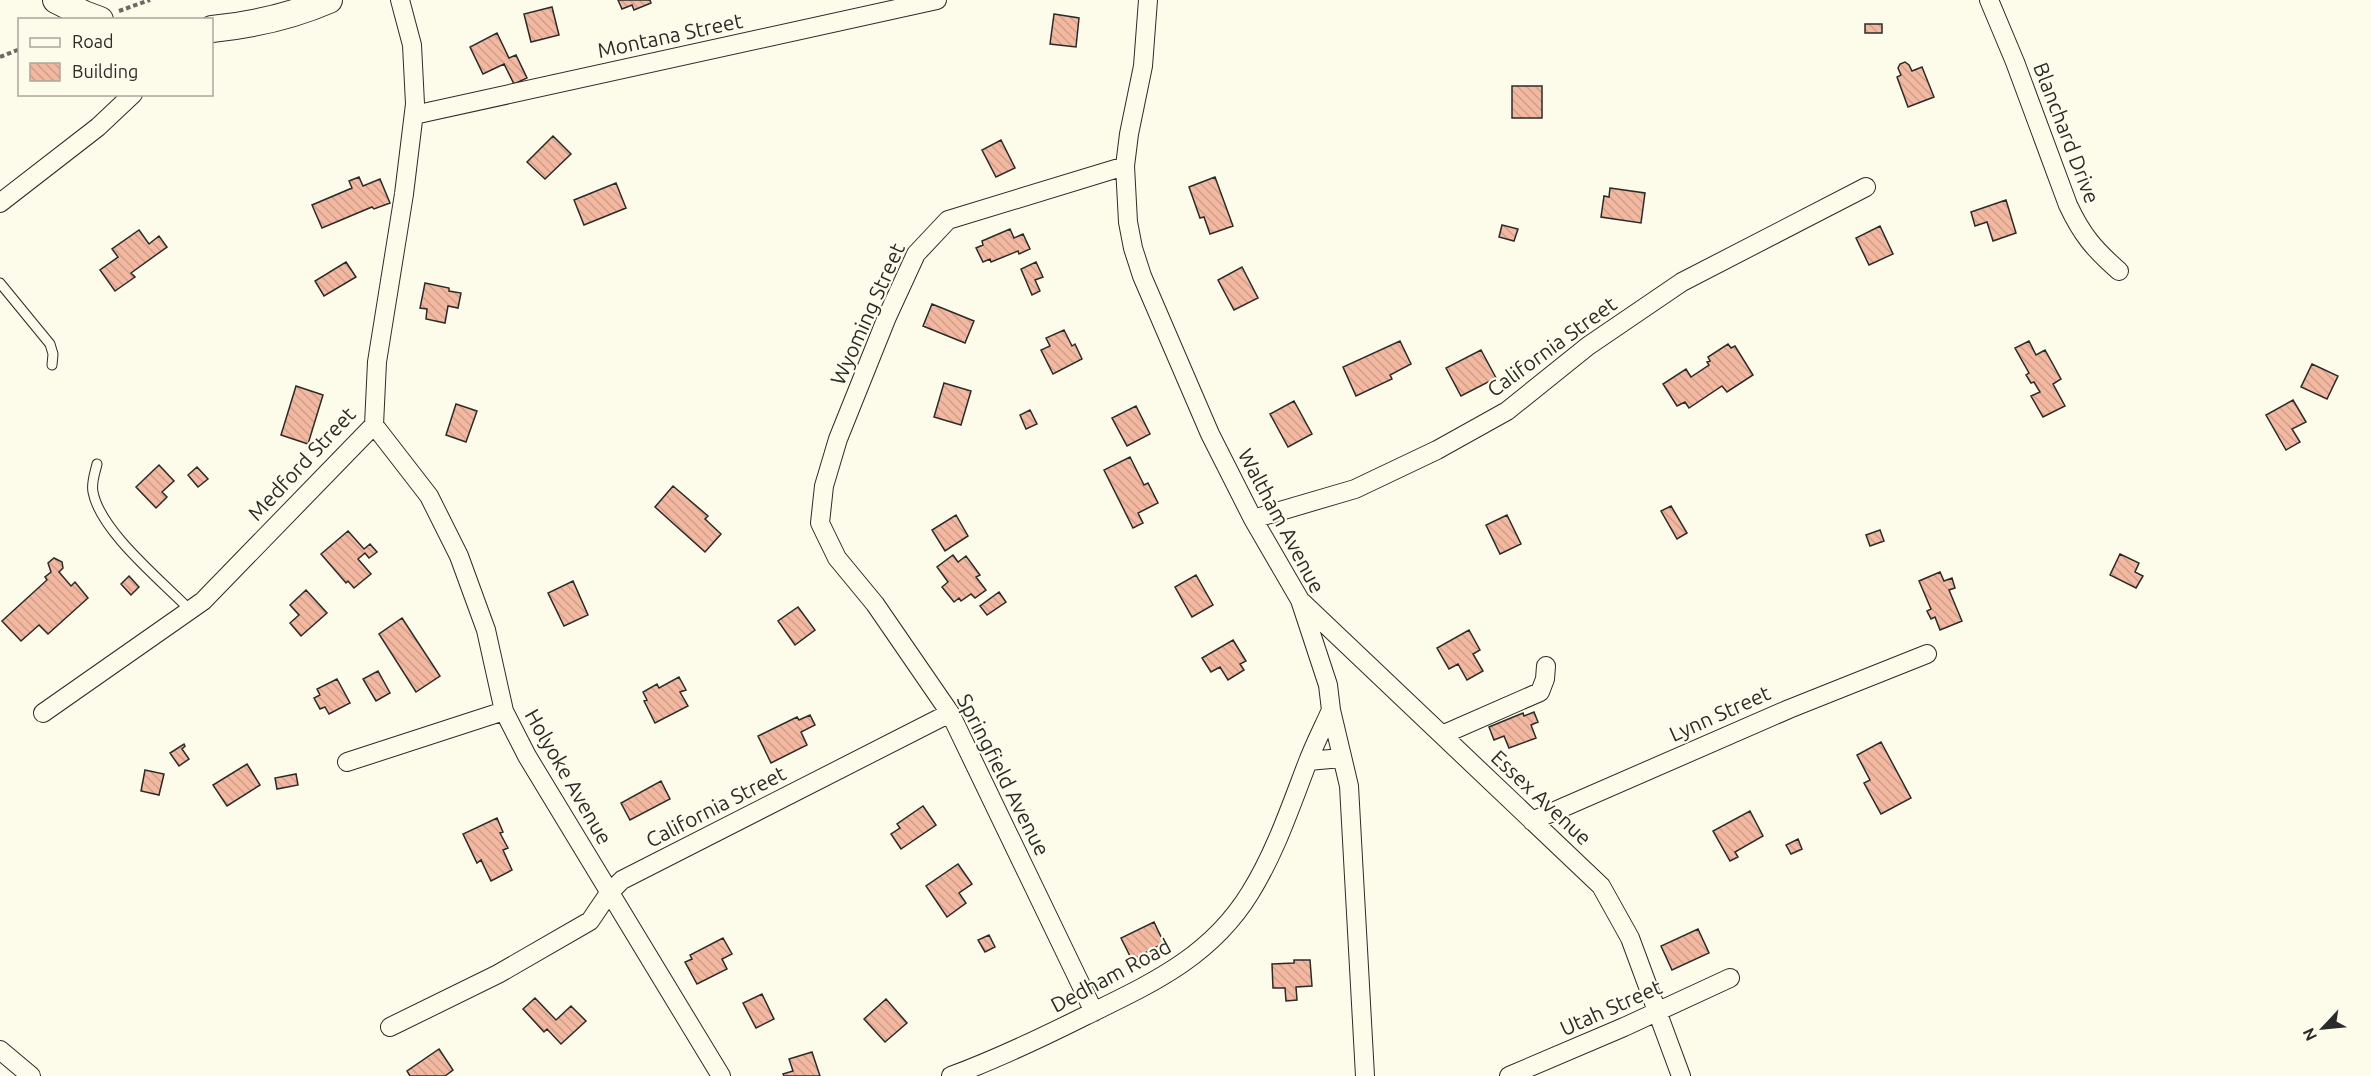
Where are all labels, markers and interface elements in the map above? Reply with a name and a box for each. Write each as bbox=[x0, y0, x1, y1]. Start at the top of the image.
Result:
street label: Montana Street bbox=[595, 8, 745, 62]
legend bbox=[18, 18, 213, 96]
text: Road bbox=[72, 31, 114, 51]
street label: Blanchard Drive bbox=[2029, 59, 2105, 206]
text: Building bbox=[72, 61, 138, 81]
street label: Wyoming Street bbox=[825, 239, 909, 388]
street label: California Street bbox=[1482, 291, 1621, 401]
street label: Medford Street bbox=[243, 402, 360, 525]
street label: Waltham Avenue bbox=[1234, 444, 1330, 597]
street label: Lynn Street bbox=[1665, 680, 1774, 746]
street label: Springfield Avenue bbox=[953, 690, 1055, 860]
street label: Holyoke Avenue bbox=[520, 705, 617, 848]
street label: Essex Avenue bbox=[1487, 745, 1597, 850]
street label: California Street bbox=[642, 760, 790, 852]
street label: Dedham Road bbox=[1046, 933, 1175, 1017]
street label: Utah Street bbox=[1556, 974, 1665, 1040]
north arrow bbox=[2293, 998, 2353, 1058]
text: N bbox=[2299, 1025, 2320, 1044]

